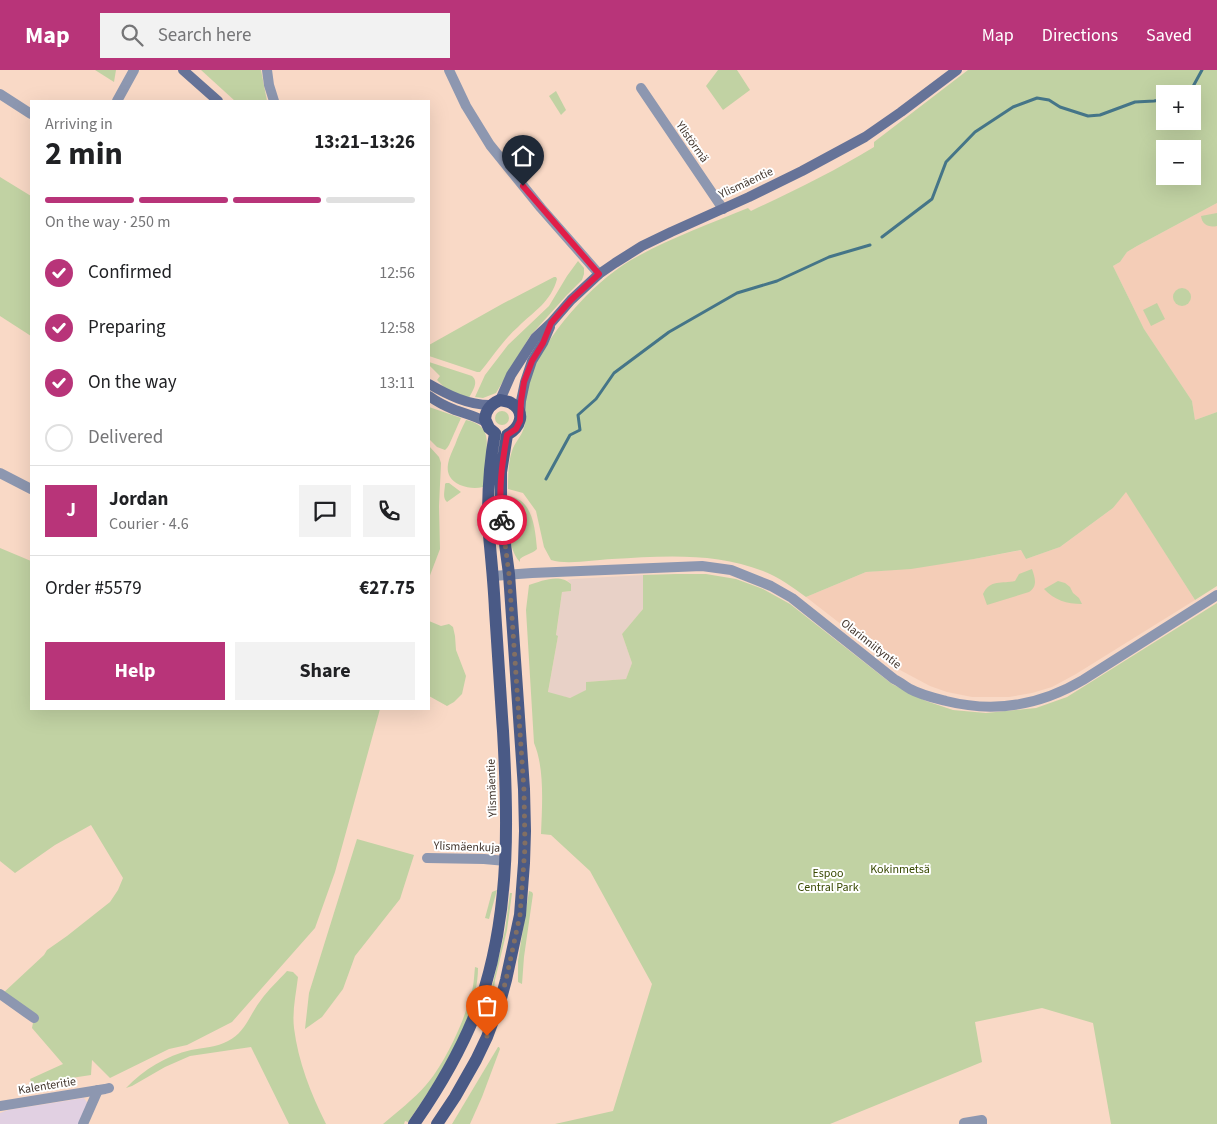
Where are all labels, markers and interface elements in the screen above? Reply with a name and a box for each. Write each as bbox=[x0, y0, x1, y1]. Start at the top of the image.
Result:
search box bbox=[100, 13, 450, 58]
text: Map bbox=[25, 18, 70, 53]
icon: search bbox=[118, 21, 146, 49]
text: Search here bbox=[158, 22, 251, 49]
text: Map bbox=[982, 23, 1014, 48]
text: Directions bbox=[1042, 23, 1118, 48]
text: Saved bbox=[1146, 23, 1192, 48]
map controls bbox=[1156, 85, 1201, 185]
button: + bbox=[1156, 85, 1201, 130]
text: Arriving in bbox=[45, 113, 113, 135]
street label: Ylistörmä bbox=[671, 117, 712, 166]
text: 13:21–13:26 bbox=[314, 129, 415, 156]
text: 2 min bbox=[45, 131, 123, 177]
pin bbox=[502, 135, 544, 186]
button: − bbox=[1156, 140, 1201, 185]
icon: home bbox=[509, 142, 537, 170]
street label: Ylismäentie bbox=[715, 163, 776, 203]
text: On the way · 250 m bbox=[45, 211, 170, 233]
icon: check bbox=[45, 259, 73, 287]
text: Confirmed bbox=[88, 259, 172, 286]
text: 12:56 bbox=[379, 262, 415, 284]
icon: check bbox=[45, 314, 73, 342]
text: Preparing bbox=[88, 314, 166, 341]
text: 12:58 bbox=[379, 317, 415, 339]
icon: check bbox=[45, 369, 73, 397]
text: On the way bbox=[88, 369, 177, 396]
text: 13:11 bbox=[379, 372, 415, 394]
text: Delivered bbox=[88, 424, 163, 451]
button: chat bbox=[299, 485, 351, 537]
button: phone bbox=[363, 485, 415, 537]
text: Jordan bbox=[109, 486, 168, 513]
courier bbox=[477, 495, 527, 545]
text: J bbox=[66, 497, 76, 524]
icon: bike bbox=[488, 506, 516, 534]
text: Courier · 4.6 bbox=[109, 513, 189, 535]
text: Order #5579 bbox=[45, 575, 142, 602]
text: €27.75 bbox=[359, 575, 415, 602]
street label: Olarinniityntie bbox=[837, 615, 905, 673]
button: Help bbox=[45, 642, 225, 700]
button: Share bbox=[235, 642, 415, 700]
street label: Ylismäentie bbox=[482, 759, 502, 818]
street label: Ylismäenkuja bbox=[432, 837, 501, 857]
park label: Kokinmetsä bbox=[870, 861, 930, 878]
park label: Espoo Central Park bbox=[797, 865, 859, 896]
pin bbox=[466, 985, 508, 1036]
icon: bag bbox=[473, 992, 501, 1020]
street label: Kalenteritie bbox=[17, 1073, 77, 1099]

